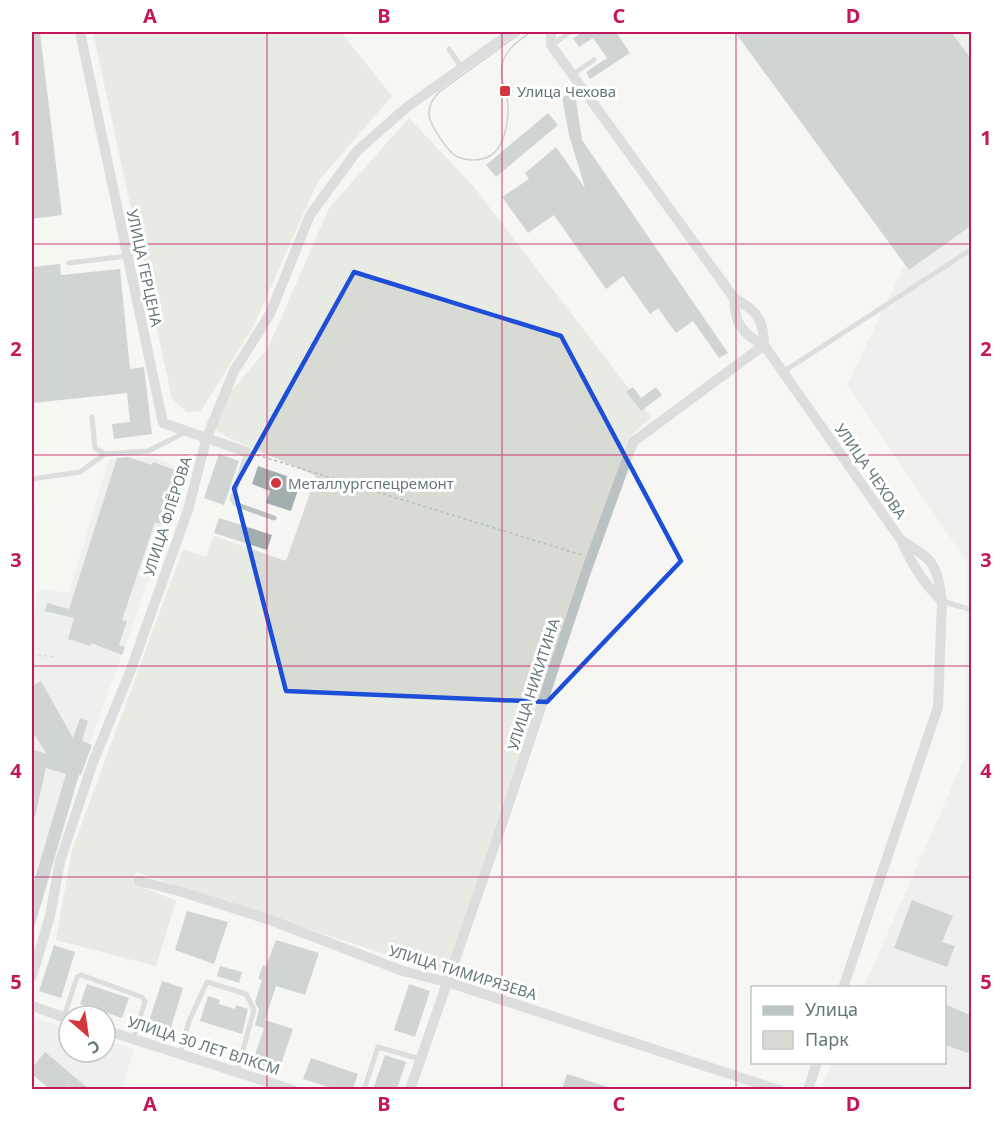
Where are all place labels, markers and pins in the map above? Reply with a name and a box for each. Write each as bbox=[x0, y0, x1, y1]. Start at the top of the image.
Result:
place label: Улица Чехова bbox=[517, 81, 616, 101]
marker: Улица Чехова bbox=[498, 84, 512, 98]
place label: Металлургспецремонт bbox=[288, 473, 454, 493]
marker: Металлургспецремонт bbox=[269, 476, 283, 490]

